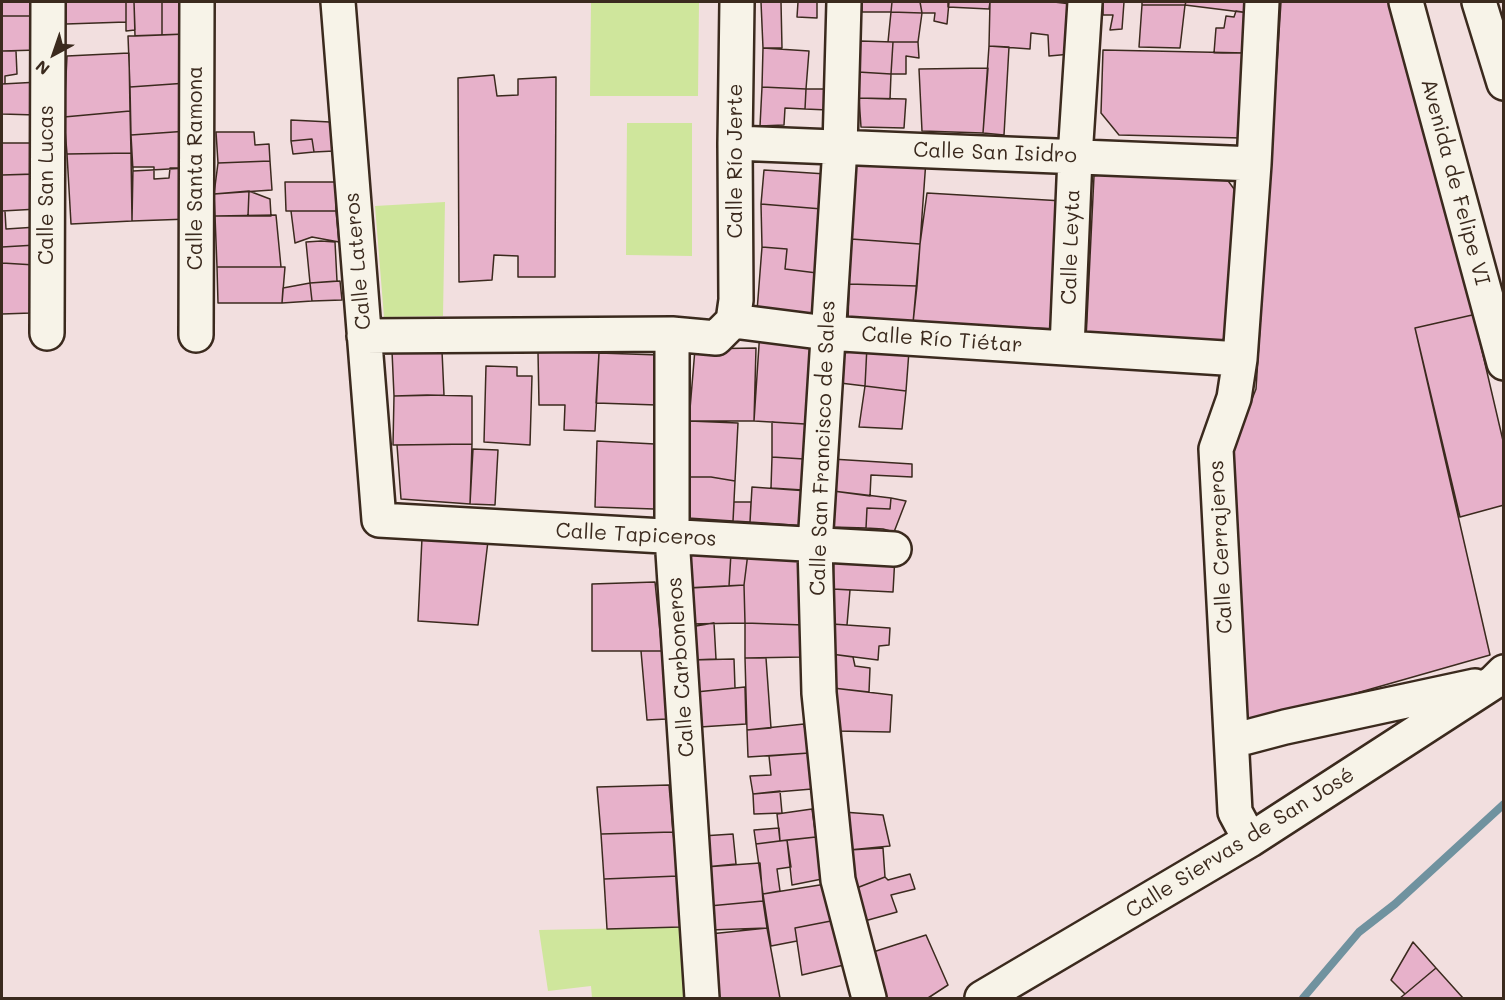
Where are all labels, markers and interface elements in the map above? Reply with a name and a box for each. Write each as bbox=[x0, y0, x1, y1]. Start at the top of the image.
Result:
north arrow bbox=[24, 24, 84, 84]
text: N bbox=[31, 56, 54, 80]
street label: Calle Santa Ramona bbox=[183, 66, 209, 270]
street label: Avenida de Felipe VI bbox=[1415, 76, 1495, 288]
street label: Calle Río Jerte bbox=[723, 84, 749, 238]
street label: Calle San Lucas bbox=[34, 105, 60, 265]
street label: Calle San Isidro bbox=[913, 138, 1077, 168]
street label: Calle Leyta bbox=[1056, 189, 1086, 305]
street label: Calle Lateros bbox=[339, 191, 377, 331]
street label: Calle San Francisco de Sales bbox=[805, 300, 841, 596]
street label: Calle Río Tiétar bbox=[861, 322, 1023, 358]
street label: Calle Cerrajeros bbox=[1204, 460, 1238, 634]
street label: Calle Tapiceros bbox=[555, 518, 717, 552]
street label: Calle Carboneros bbox=[662, 576, 700, 758]
street label: Calle Siervas de San José bbox=[1121, 762, 1359, 924]

